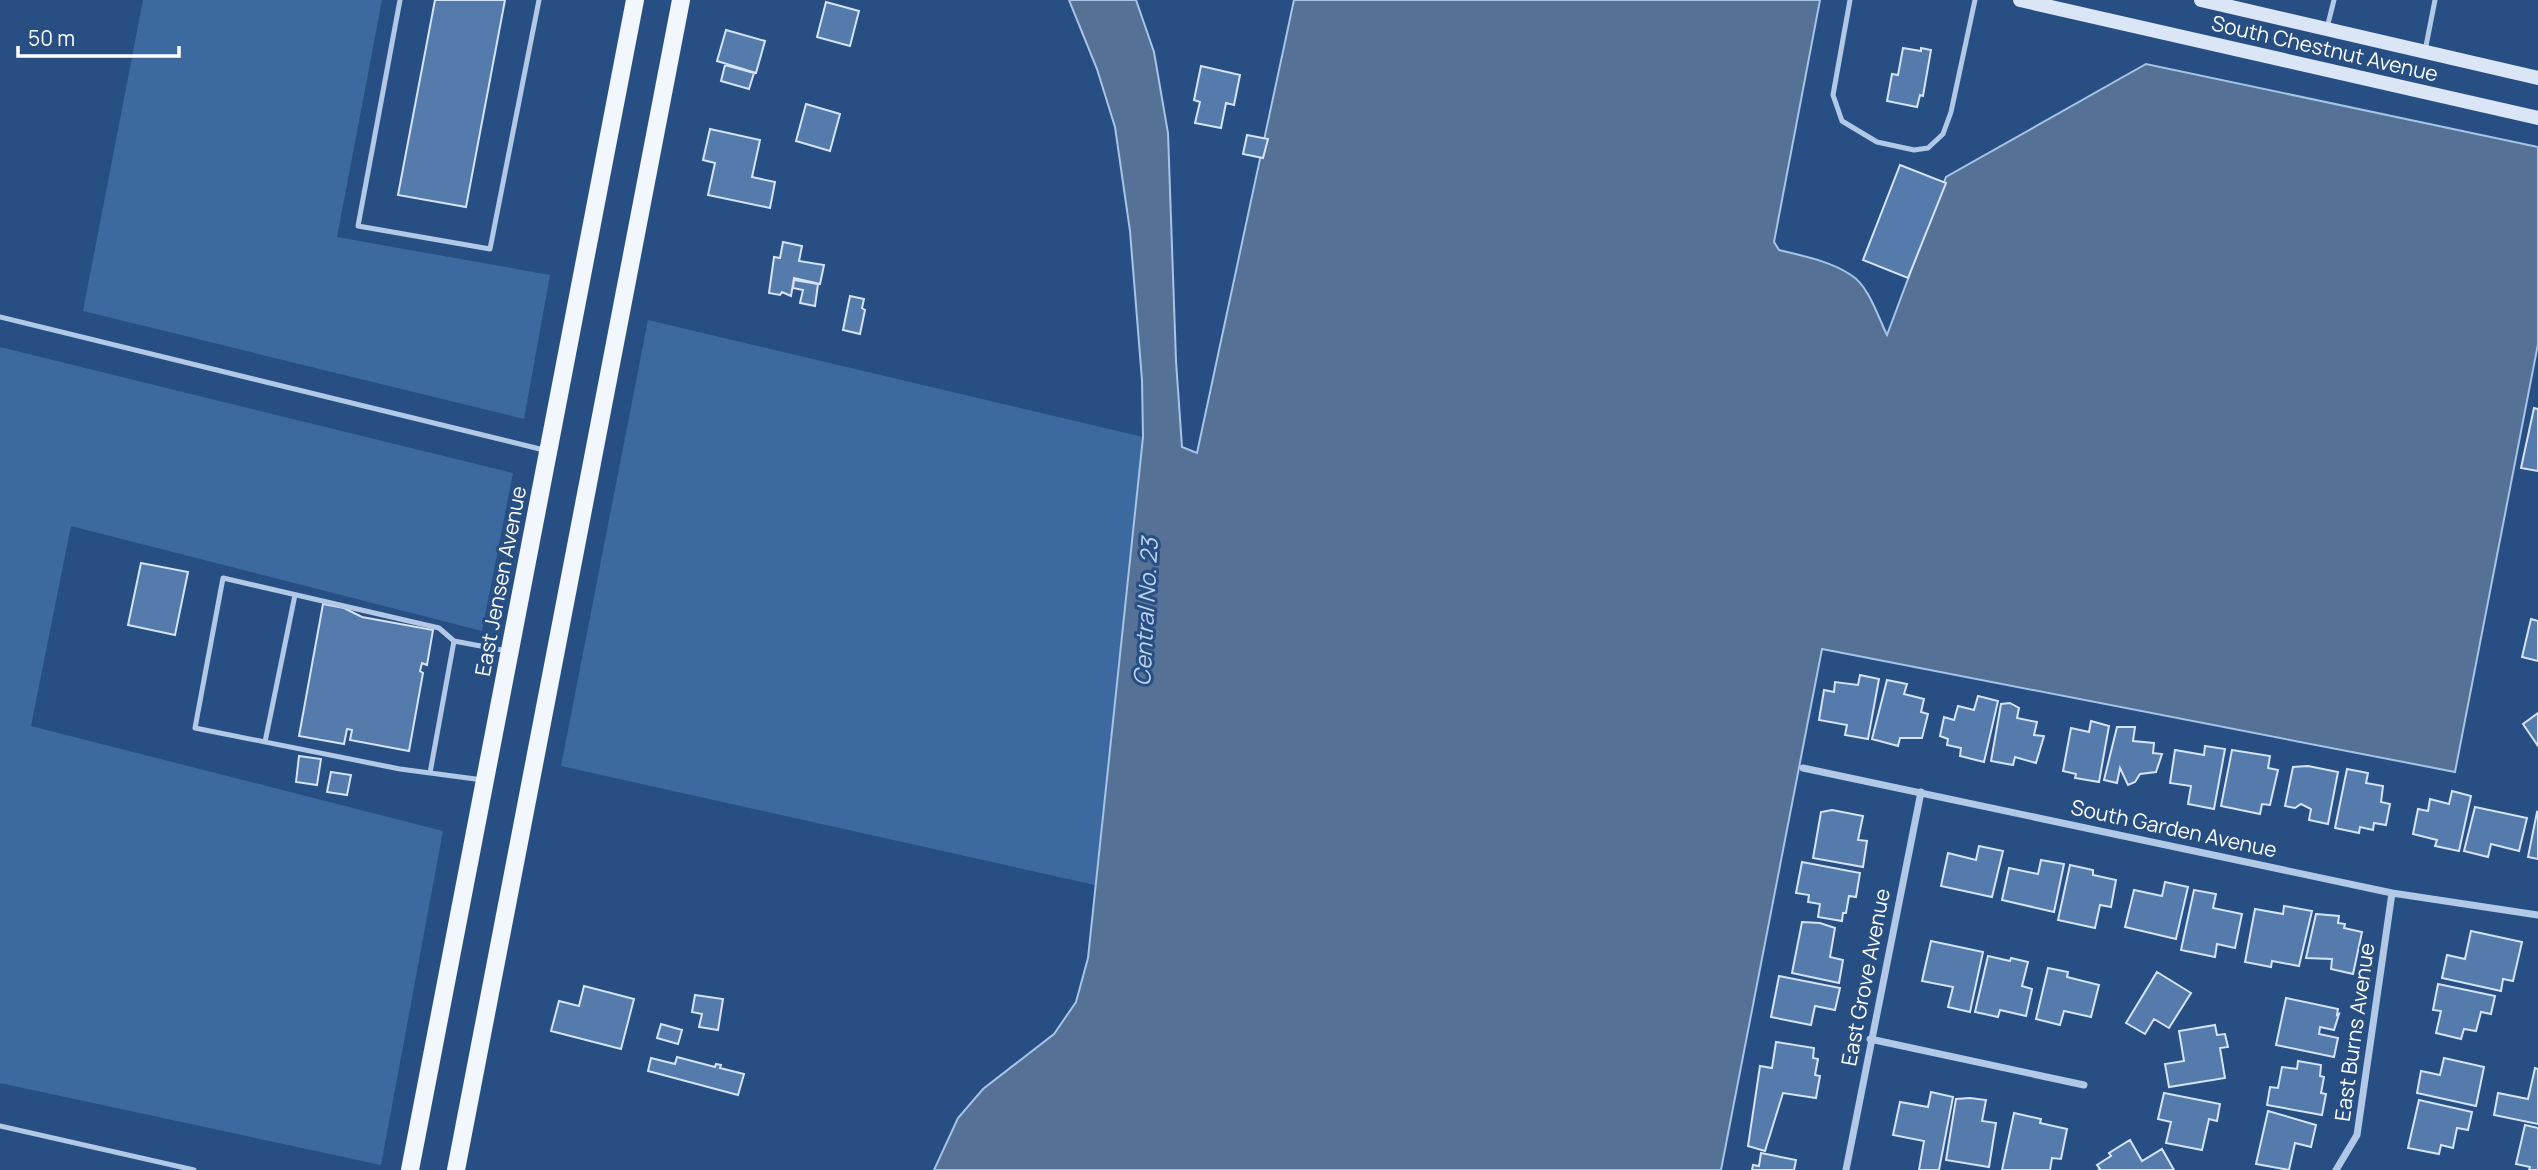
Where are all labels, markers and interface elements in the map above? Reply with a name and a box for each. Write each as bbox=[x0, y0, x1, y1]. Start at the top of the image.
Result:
street label: South Chestnut Avenue bbox=[2209, 8, 2441, 88]
scale bar bbox=[18, 14, 178, 58]
text: 50 m bbox=[28, 24, 75, 52]
street label: East Jensen Avenue bbox=[468, 484, 532, 678]
water label: Central No. 23 bbox=[1125, 534, 1165, 687]
street label: South Garden Avenue bbox=[2069, 793, 2279, 863]
street label: East Grove Avenue bbox=[1834, 886, 1896, 1068]
street label: East Burns Avenue bbox=[2328, 941, 2380, 1123]

